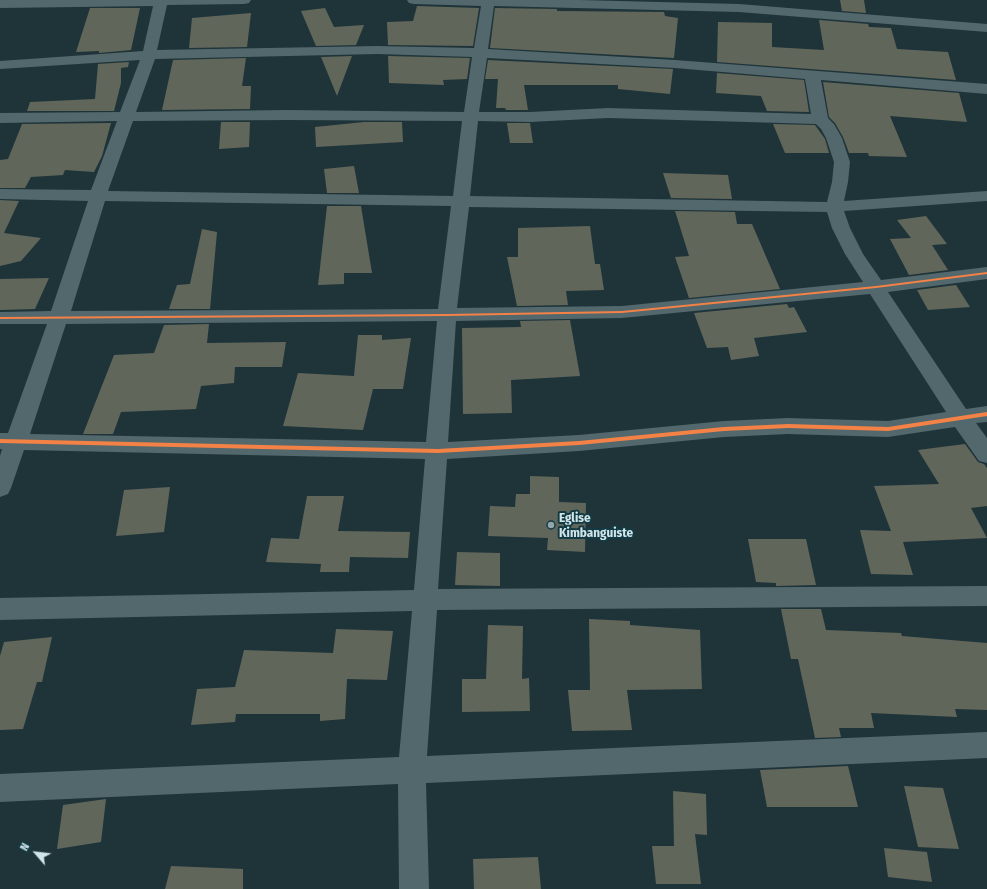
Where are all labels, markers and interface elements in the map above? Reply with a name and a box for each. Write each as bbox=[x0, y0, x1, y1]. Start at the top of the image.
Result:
place label: Eglise Kimbanguiste bbox=[559, 510, 633, 541]
marker: Eglise Kimbanguiste bbox=[546, 520, 556, 530]
north arrow bbox=[16, 833, 56, 873]
text: N bbox=[18, 841, 32, 853]

